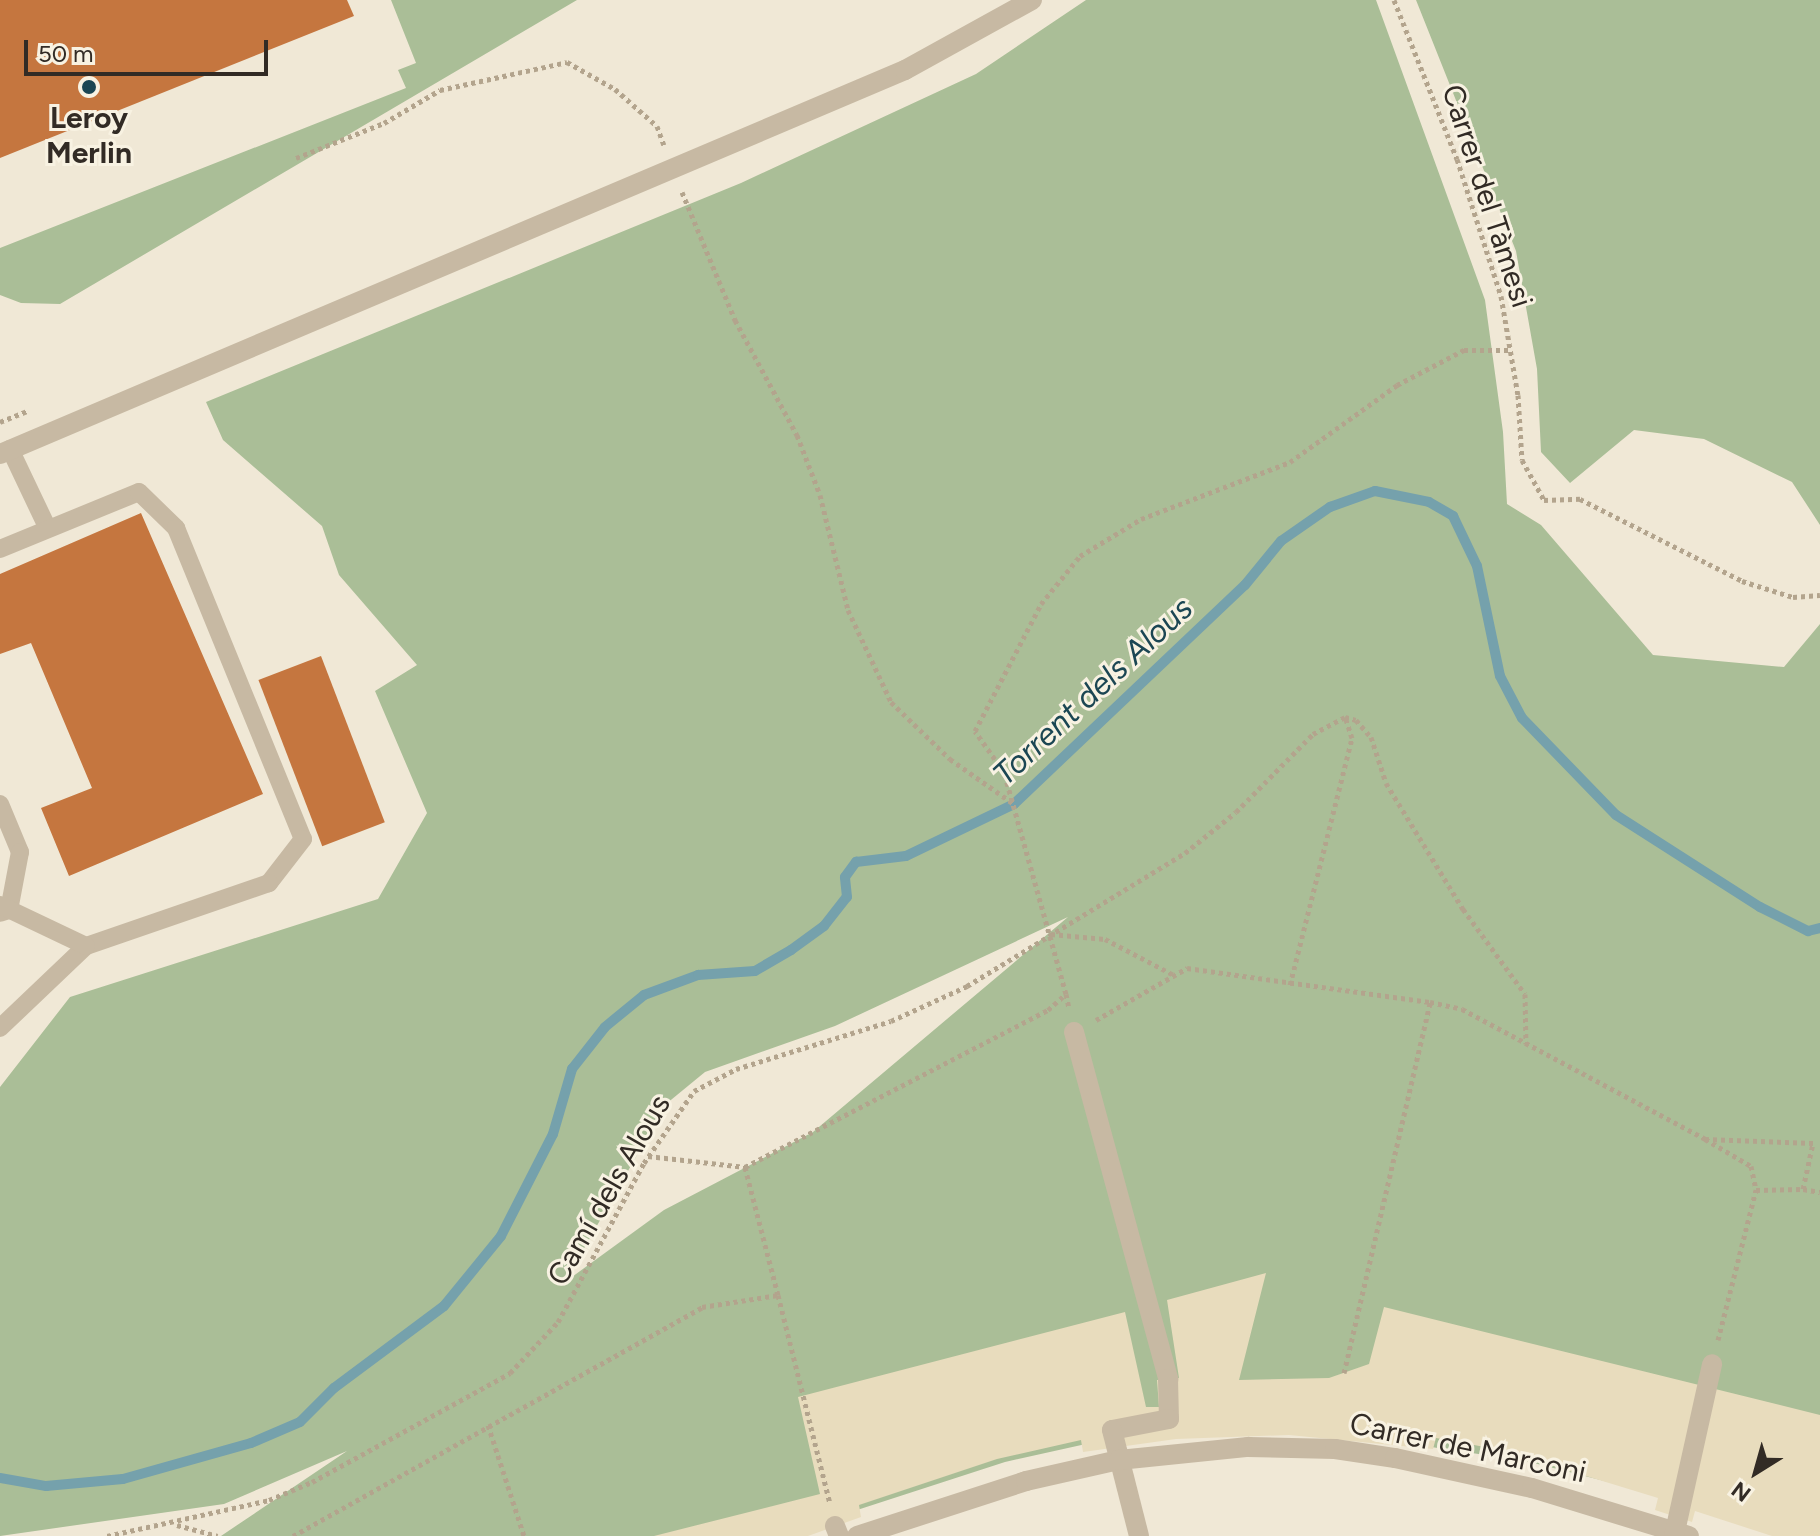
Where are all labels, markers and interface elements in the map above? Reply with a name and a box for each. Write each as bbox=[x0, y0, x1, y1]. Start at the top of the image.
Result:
scale bar bbox=[28, 24, 272, 74]
text: 50 m bbox=[38, 39, 94, 68]
marker: Leroy Merlin bbox=[80, 78, 98, 96]
street label: Carrer del Tàmesi bbox=[1434, 80, 1540, 312]
place label: Leroy Merlin bbox=[46, 100, 132, 170]
water label: Torrent dels Alous bbox=[985, 589, 1201, 793]
street label: Camí dels Alous bbox=[540, 1088, 678, 1292]
street label: Carrer de Marconi bbox=[1347, 1405, 1589, 1491]
north arrow bbox=[1716, 1432, 1796, 1512]
text: N bbox=[1726, 1476, 1756, 1507]

